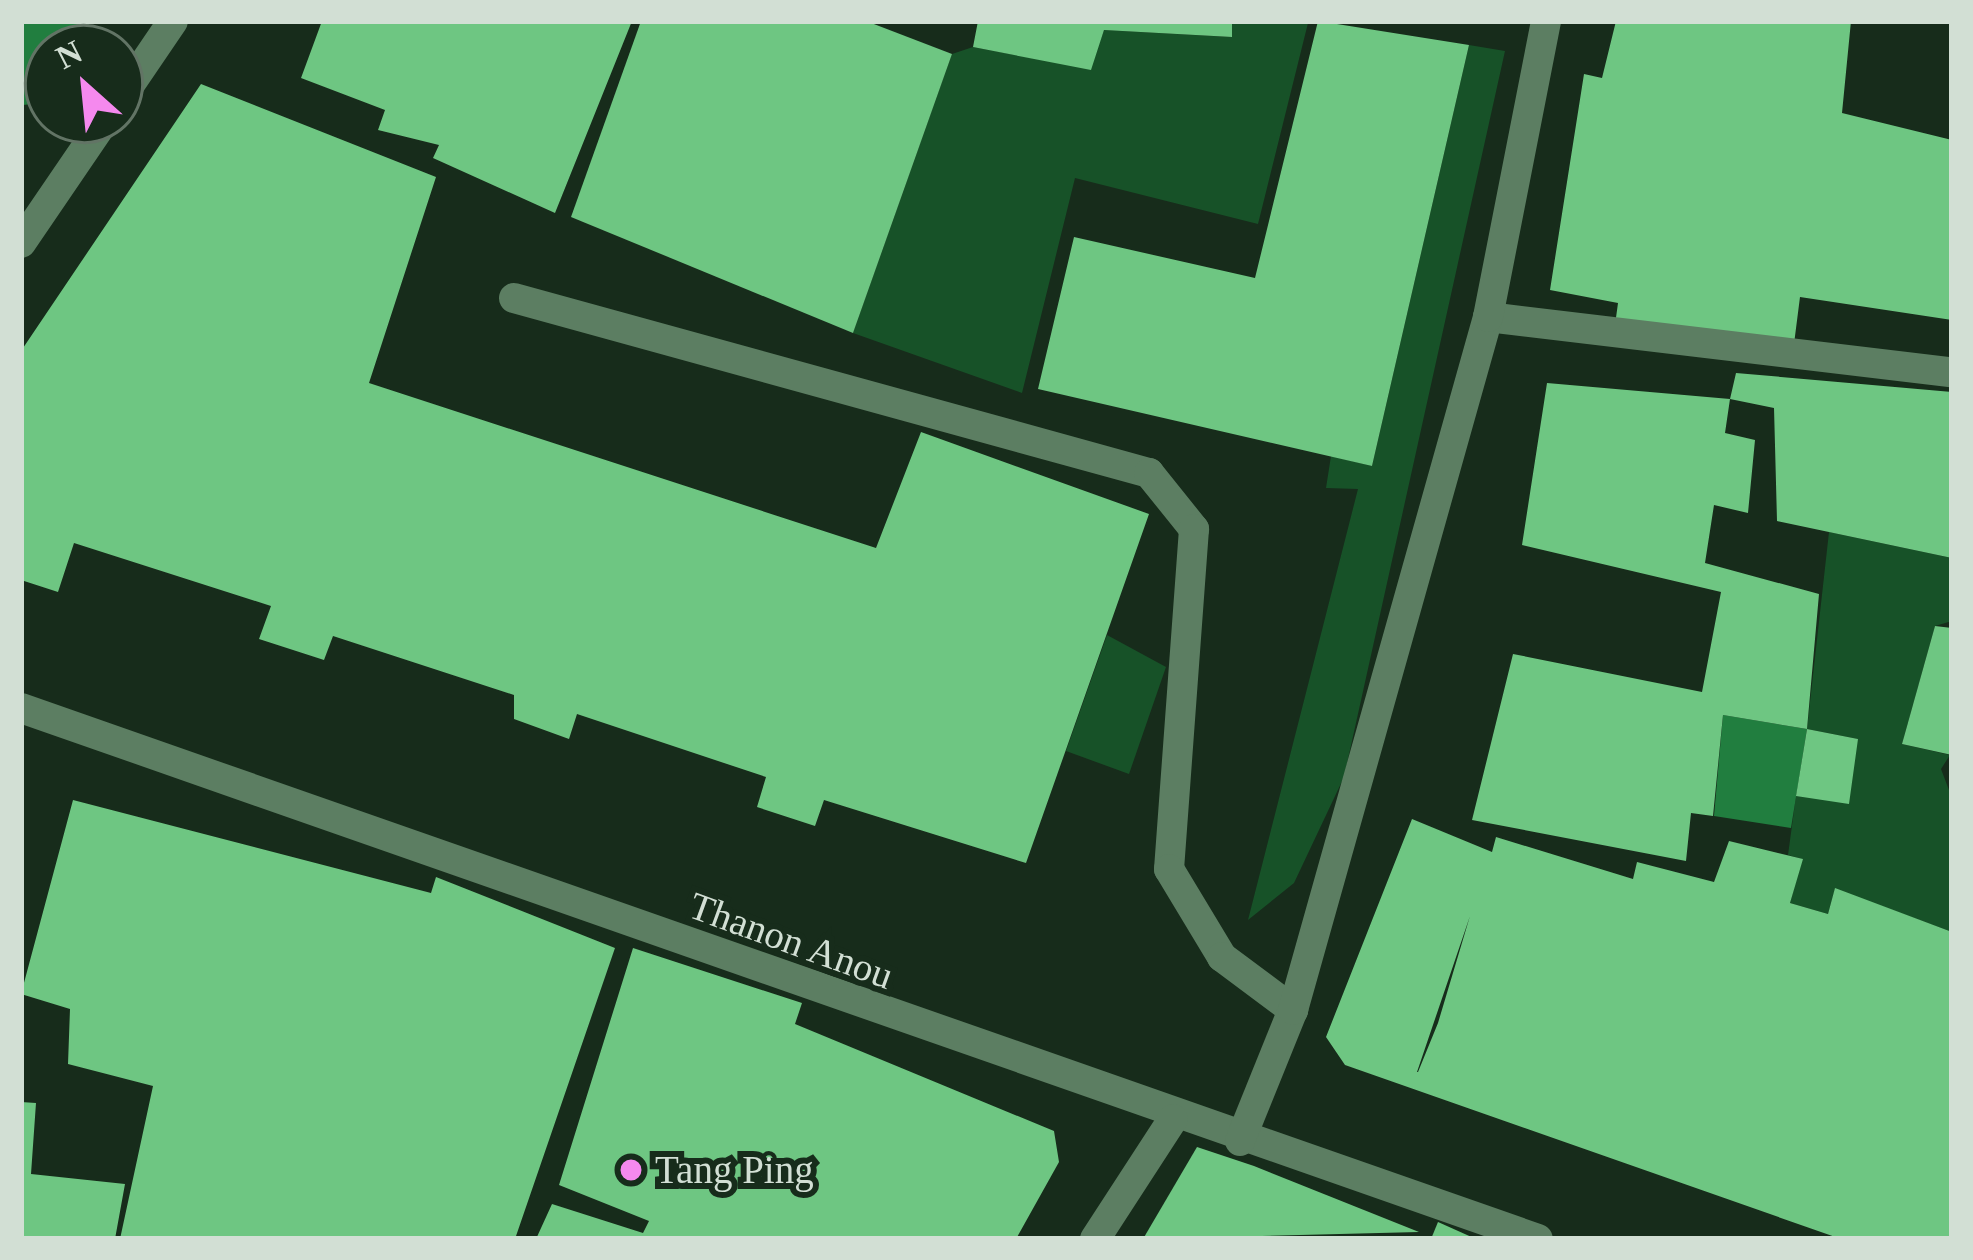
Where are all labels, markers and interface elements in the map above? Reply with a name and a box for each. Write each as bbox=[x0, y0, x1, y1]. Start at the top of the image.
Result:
north arrow bbox=[24, 24, 144, 144]
text: N bbox=[50, 33, 88, 76]
street label: Thanon Anou bbox=[682, 882, 900, 1000]
place label: Tang Ping bbox=[655, 1147, 814, 1193]
marker: Tang Ping bbox=[618, 1157, 644, 1183]

